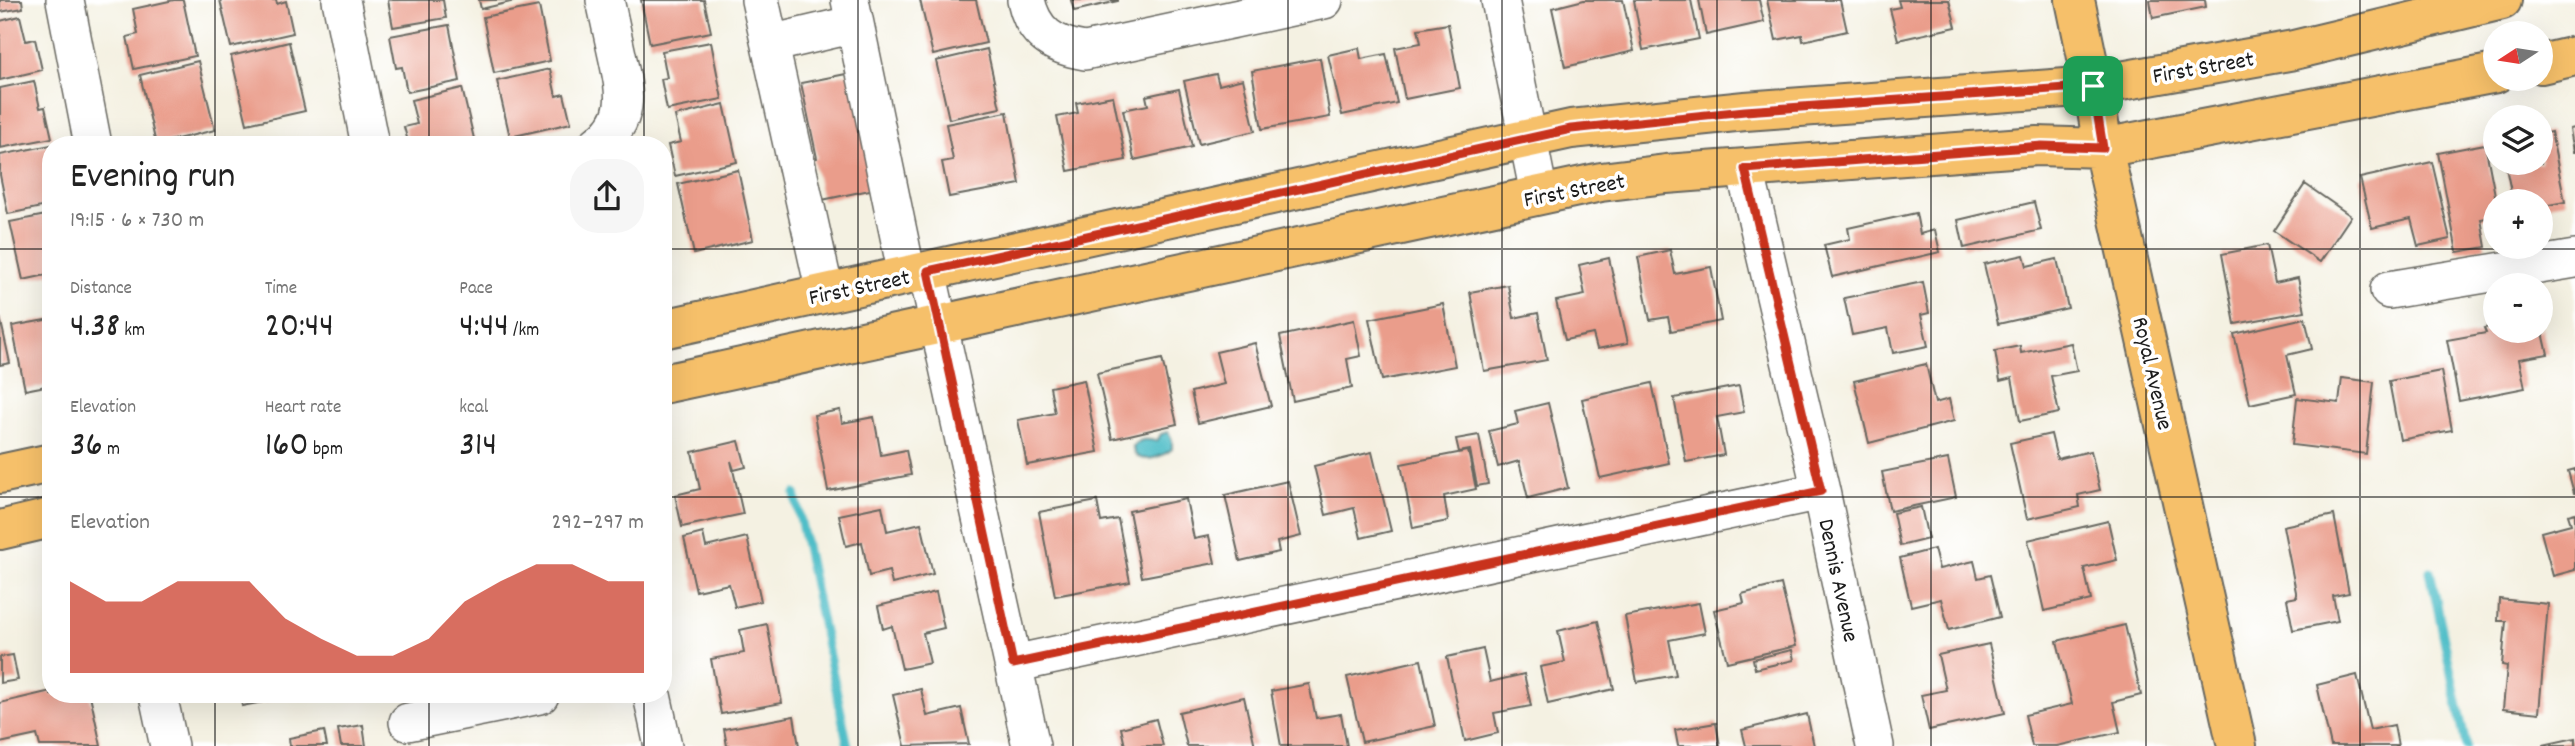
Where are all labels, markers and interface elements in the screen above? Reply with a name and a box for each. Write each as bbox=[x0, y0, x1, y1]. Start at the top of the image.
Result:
north arrow bbox=[2483, 21, 2553, 91]
map controls bbox=[2483, 21, 2553, 343]
street label: First Street bbox=[2150, 44, 2257, 95]
pin bbox=[2063, 56, 2123, 116]
icon: arrive bbox=[2074, 67, 2112, 105]
button: layers bbox=[2483, 105, 2553, 175]
text: Evening run bbox=[70, 151, 235, 206]
button: share bbox=[570, 159, 644, 233]
street label: First Street bbox=[1521, 166, 1628, 218]
button: + bbox=[2483, 189, 2553, 259]
text: 19:15 · 6 × 730 m bbox=[70, 205, 204, 238]
street label: First Street bbox=[806, 263, 913, 316]
button: − bbox=[2483, 273, 2553, 343]
text: Distance bbox=[70, 276, 132, 303]
text: Time bbox=[265, 276, 297, 303]
text: Pace bbox=[459, 276, 493, 303]
text: 4.38 bbox=[70, 303, 120, 353]
text: 20:44 bbox=[265, 303, 334, 353]
text: 4:44 bbox=[459, 303, 509, 353]
street label: Royal Avenue bbox=[2122, 314, 2180, 434]
text: km bbox=[120, 318, 145, 345]
text: /km bbox=[509, 318, 539, 345]
text: Elevation bbox=[70, 395, 136, 422]
text: Heart rate bbox=[265, 395, 341, 422]
text: kcal bbox=[459, 395, 488, 422]
text: 36 bbox=[70, 422, 103, 472]
text: 160 bbox=[265, 422, 309, 472]
text: 314 bbox=[459, 422, 497, 472]
text: m bbox=[103, 437, 120, 464]
text: bpm bbox=[309, 437, 343, 464]
text: Elevation bbox=[70, 507, 150, 540]
text: 292–297 m bbox=[551, 507, 644, 540]
street label: Dennis Avenue bbox=[1807, 516, 1866, 645]

